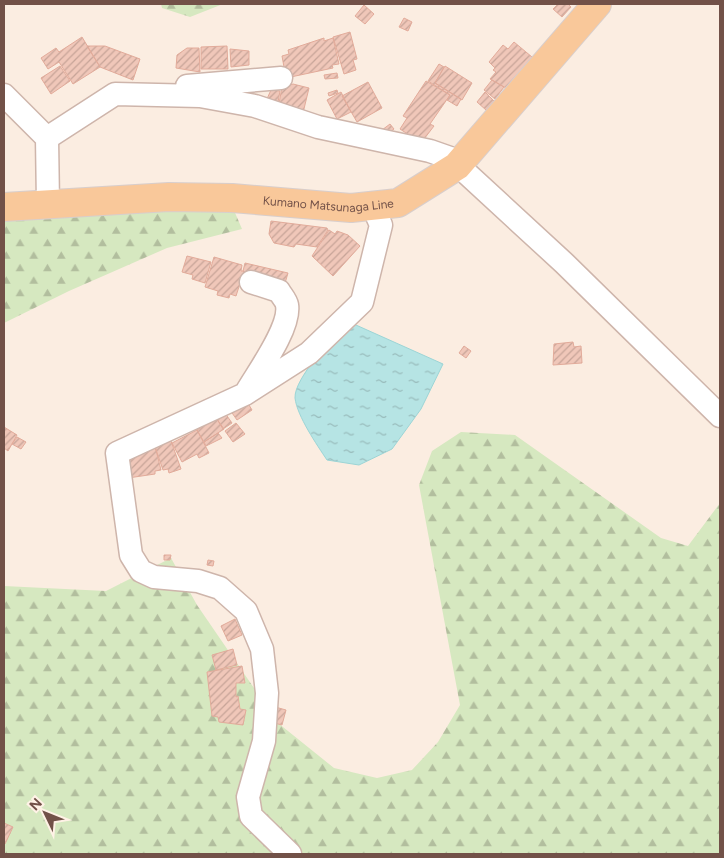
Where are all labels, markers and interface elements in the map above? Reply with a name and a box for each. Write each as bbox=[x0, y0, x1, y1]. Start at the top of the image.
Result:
street label: Kumano Matsunaga Line bbox=[262, 194, 395, 215]
north arrow bbox=[20, 788, 70, 838]
text: N bbox=[26, 795, 46, 814]

